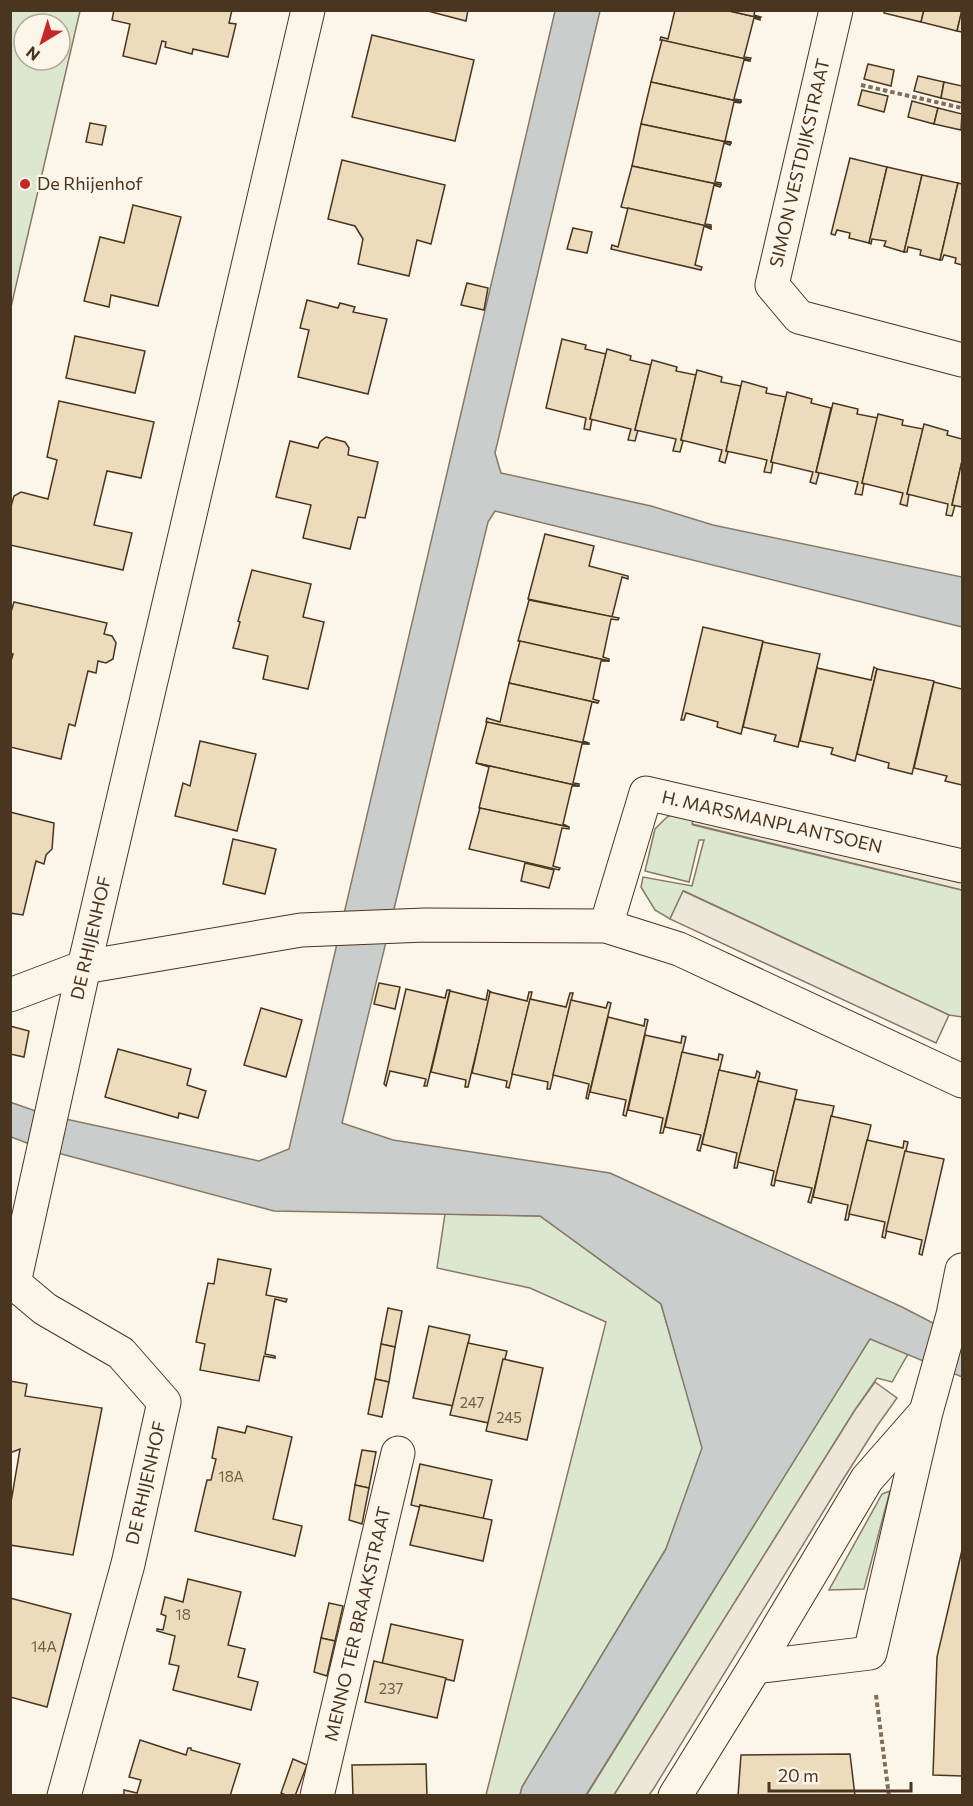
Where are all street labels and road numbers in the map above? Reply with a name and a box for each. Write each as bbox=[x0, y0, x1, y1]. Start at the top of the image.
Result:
street label: SIMON VESTDIJKSTRAAT bbox=[764, 56, 834, 269]
street label: H. MARSMANPLANTSOEN bbox=[660, 785, 884, 857]
street label: DE RHIJENHOF bbox=[65, 874, 115, 1002]
street label: DE RHIJENHOF bbox=[120, 1419, 170, 1547]
street label: MENNO TER BRAAKSTRAAT bbox=[319, 1504, 395, 1743]

